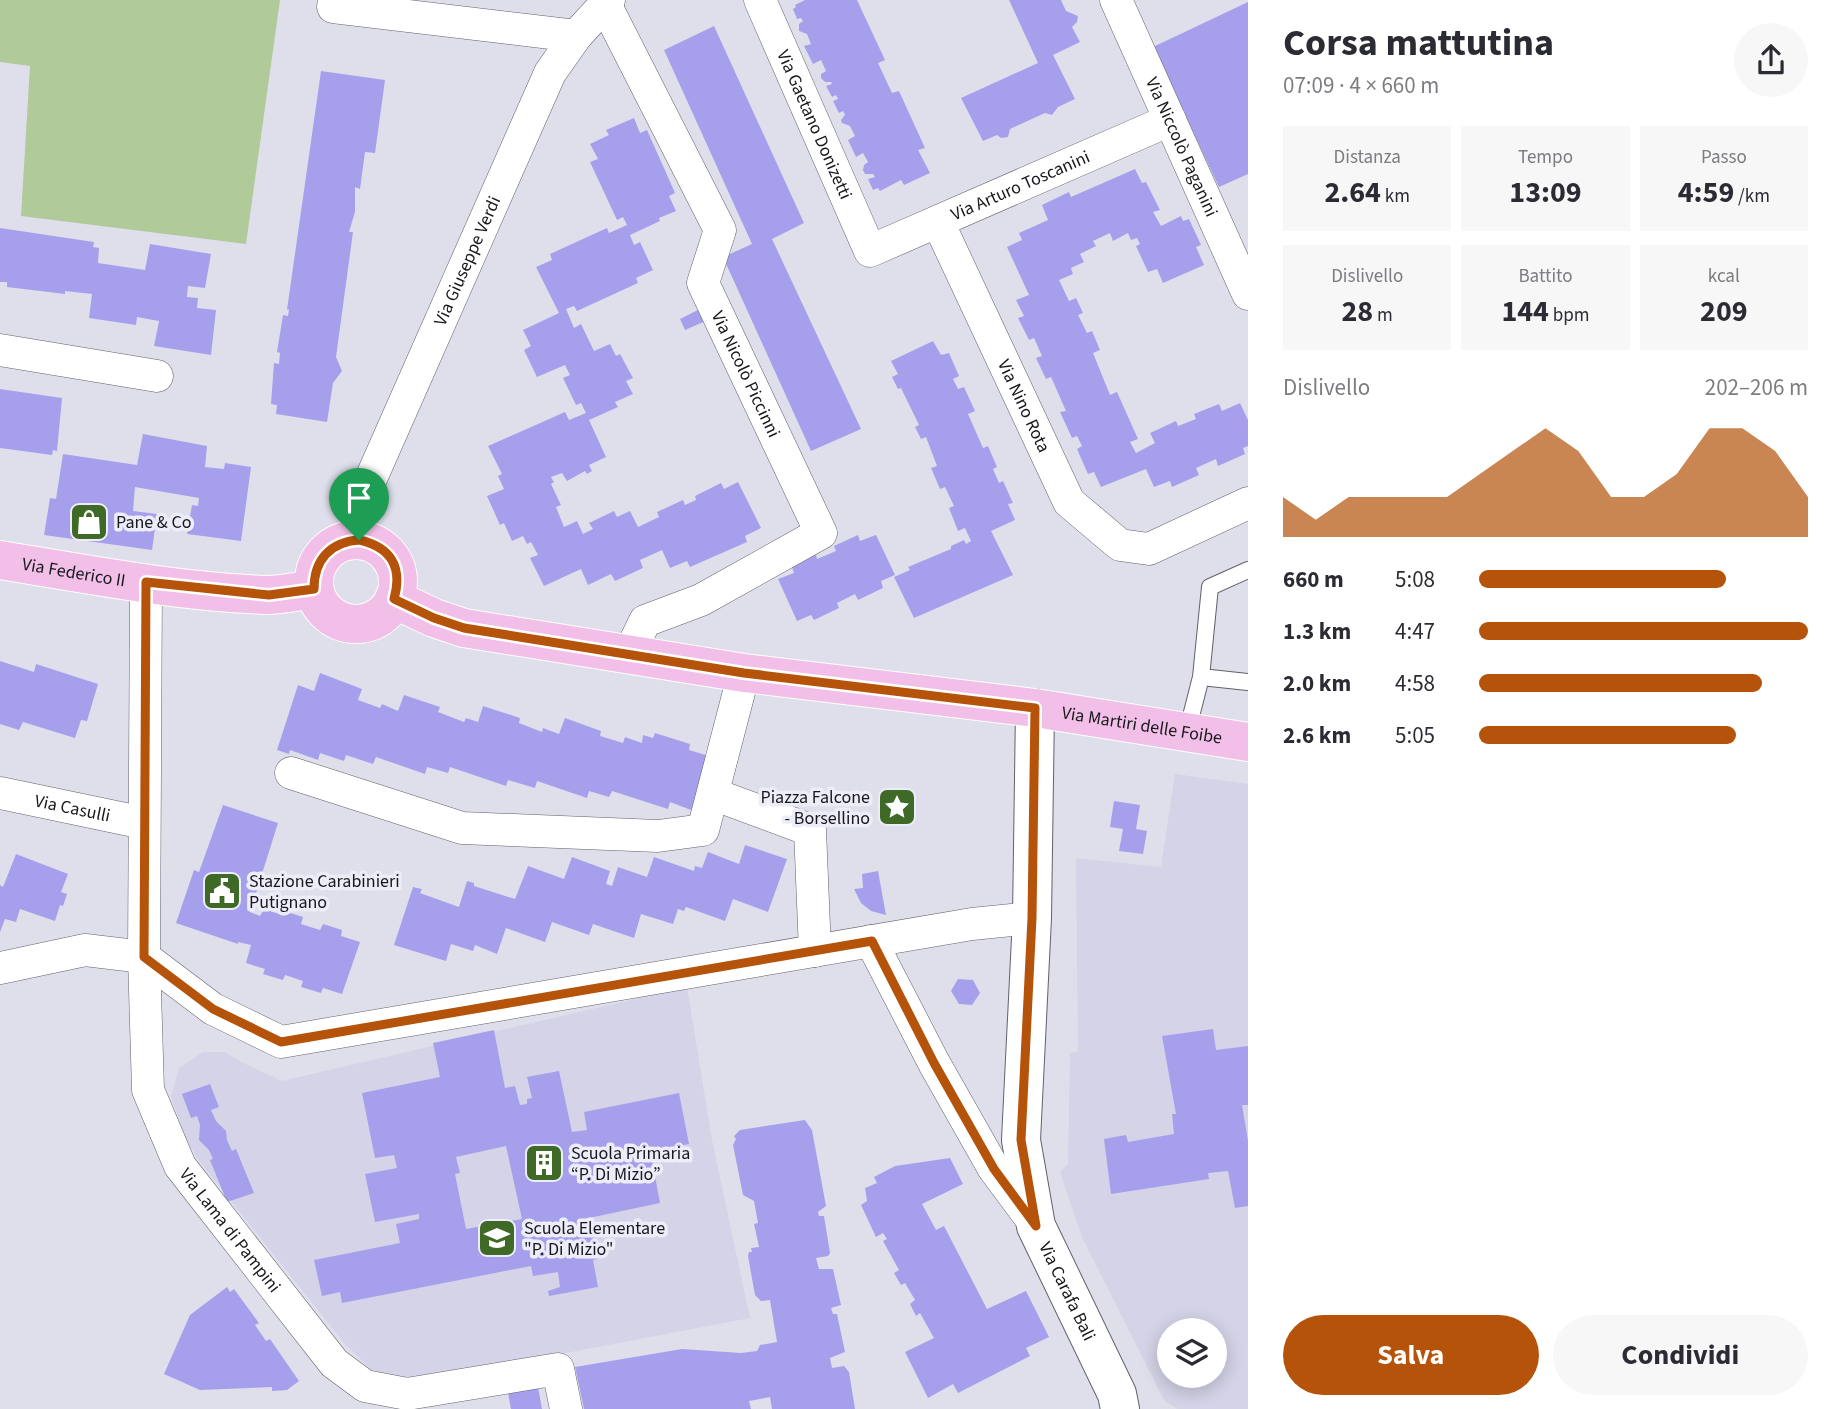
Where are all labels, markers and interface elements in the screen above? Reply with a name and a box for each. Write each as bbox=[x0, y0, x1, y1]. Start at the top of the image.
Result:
text: Corsa mattutina bbox=[1283, 16, 1554, 70]
button: share bbox=[1734, 23, 1808, 97]
street label: Via Gaetano Donizetti bbox=[771, 46, 858, 203]
text: 07:09 · 4 × 660 m bbox=[1283, 69, 1439, 102]
street label: Via Niccolò Paganini bbox=[1140, 73, 1224, 221]
street label: Via Arturo Toscanini bbox=[947, 144, 1094, 227]
text: Distanza bbox=[1334, 144, 1401, 171]
text: Tempo bbox=[1518, 144, 1573, 171]
text: Passo bbox=[1701, 144, 1747, 171]
text: 2.64 bbox=[1324, 171, 1381, 214]
text: 13:09 bbox=[1509, 171, 1582, 214]
text: 4:59 bbox=[1678, 171, 1734, 214]
text: km bbox=[1381, 183, 1410, 210]
text: /km bbox=[1734, 183, 1770, 210]
street label: Via Giuseppe Verdi bbox=[428, 192, 507, 330]
text: Dislivello bbox=[1331, 263, 1403, 290]
text: Battito bbox=[1518, 263, 1573, 290]
text: kcal bbox=[1708, 263, 1740, 290]
text: 28 bbox=[1342, 290, 1373, 333]
text: 144 bbox=[1501, 290, 1549, 333]
text: 209 bbox=[1700, 290, 1748, 333]
text: m bbox=[1373, 302, 1393, 329]
text: bpm bbox=[1549, 302, 1590, 329]
street label: Via Nicolò Piccinni bbox=[705, 307, 787, 442]
street label: Via Nino Rota bbox=[992, 355, 1057, 456]
text: Dislivello bbox=[1283, 371, 1370, 404]
text: 202–206 m bbox=[1705, 371, 1808, 404]
pin bbox=[329, 468, 389, 540]
icon: arrive bbox=[340, 479, 378, 517]
shop icon: Pane & Co bbox=[68, 501, 110, 543]
place label: Pane & Co bbox=[116, 510, 191, 535]
street label: Via Federico II bbox=[20, 551, 127, 593]
text: 660 m bbox=[1283, 563, 1344, 596]
text: 5:08 bbox=[1395, 563, 1435, 596]
text: 1.3 km bbox=[1283, 615, 1351, 648]
text: 4:47 bbox=[1395, 615, 1435, 648]
text: 2.0 km bbox=[1283, 667, 1351, 700]
text: 4:58 bbox=[1395, 667, 1435, 700]
street label: Via Martiri delle Foibe bbox=[1060, 700, 1224, 750]
text: 2.6 km bbox=[1283, 719, 1351, 752]
text: 5:05 bbox=[1395, 719, 1435, 752]
place label: Piazza Falcone - Borsellino bbox=[760, 785, 870, 831]
place icon: Piazza Falcone - Borsellino bbox=[876, 786, 918, 828]
street label: Via Casulli bbox=[32, 788, 113, 828]
place label: Stazione Carabinieri Putignano bbox=[249, 869, 400, 915]
public building icon: Stazione Carabinieri Putignano bbox=[201, 870, 243, 912]
place label: Scuola Primaria “P. Di Mizio” bbox=[571, 1141, 690, 1187]
building icon: Scuola Primaria “P. Di Mizio” bbox=[523, 1142, 565, 1184]
street label: Via Lama di Pampini bbox=[173, 1163, 287, 1298]
place label: Scuola Elementare "P. Di Mizio" bbox=[524, 1216, 665, 1262]
school or university icon: Scuola Elementare "P. Di Mizio" bbox=[476, 1217, 518, 1259]
street label: Via Carafa Bali bbox=[1033, 1238, 1102, 1345]
button: Salva bbox=[1283, 1315, 1539, 1395]
button: Condividi bbox=[1553, 1315, 1808, 1395]
map controls bbox=[1157, 1318, 1227, 1388]
button: layers bbox=[1157, 1318, 1227, 1388]

